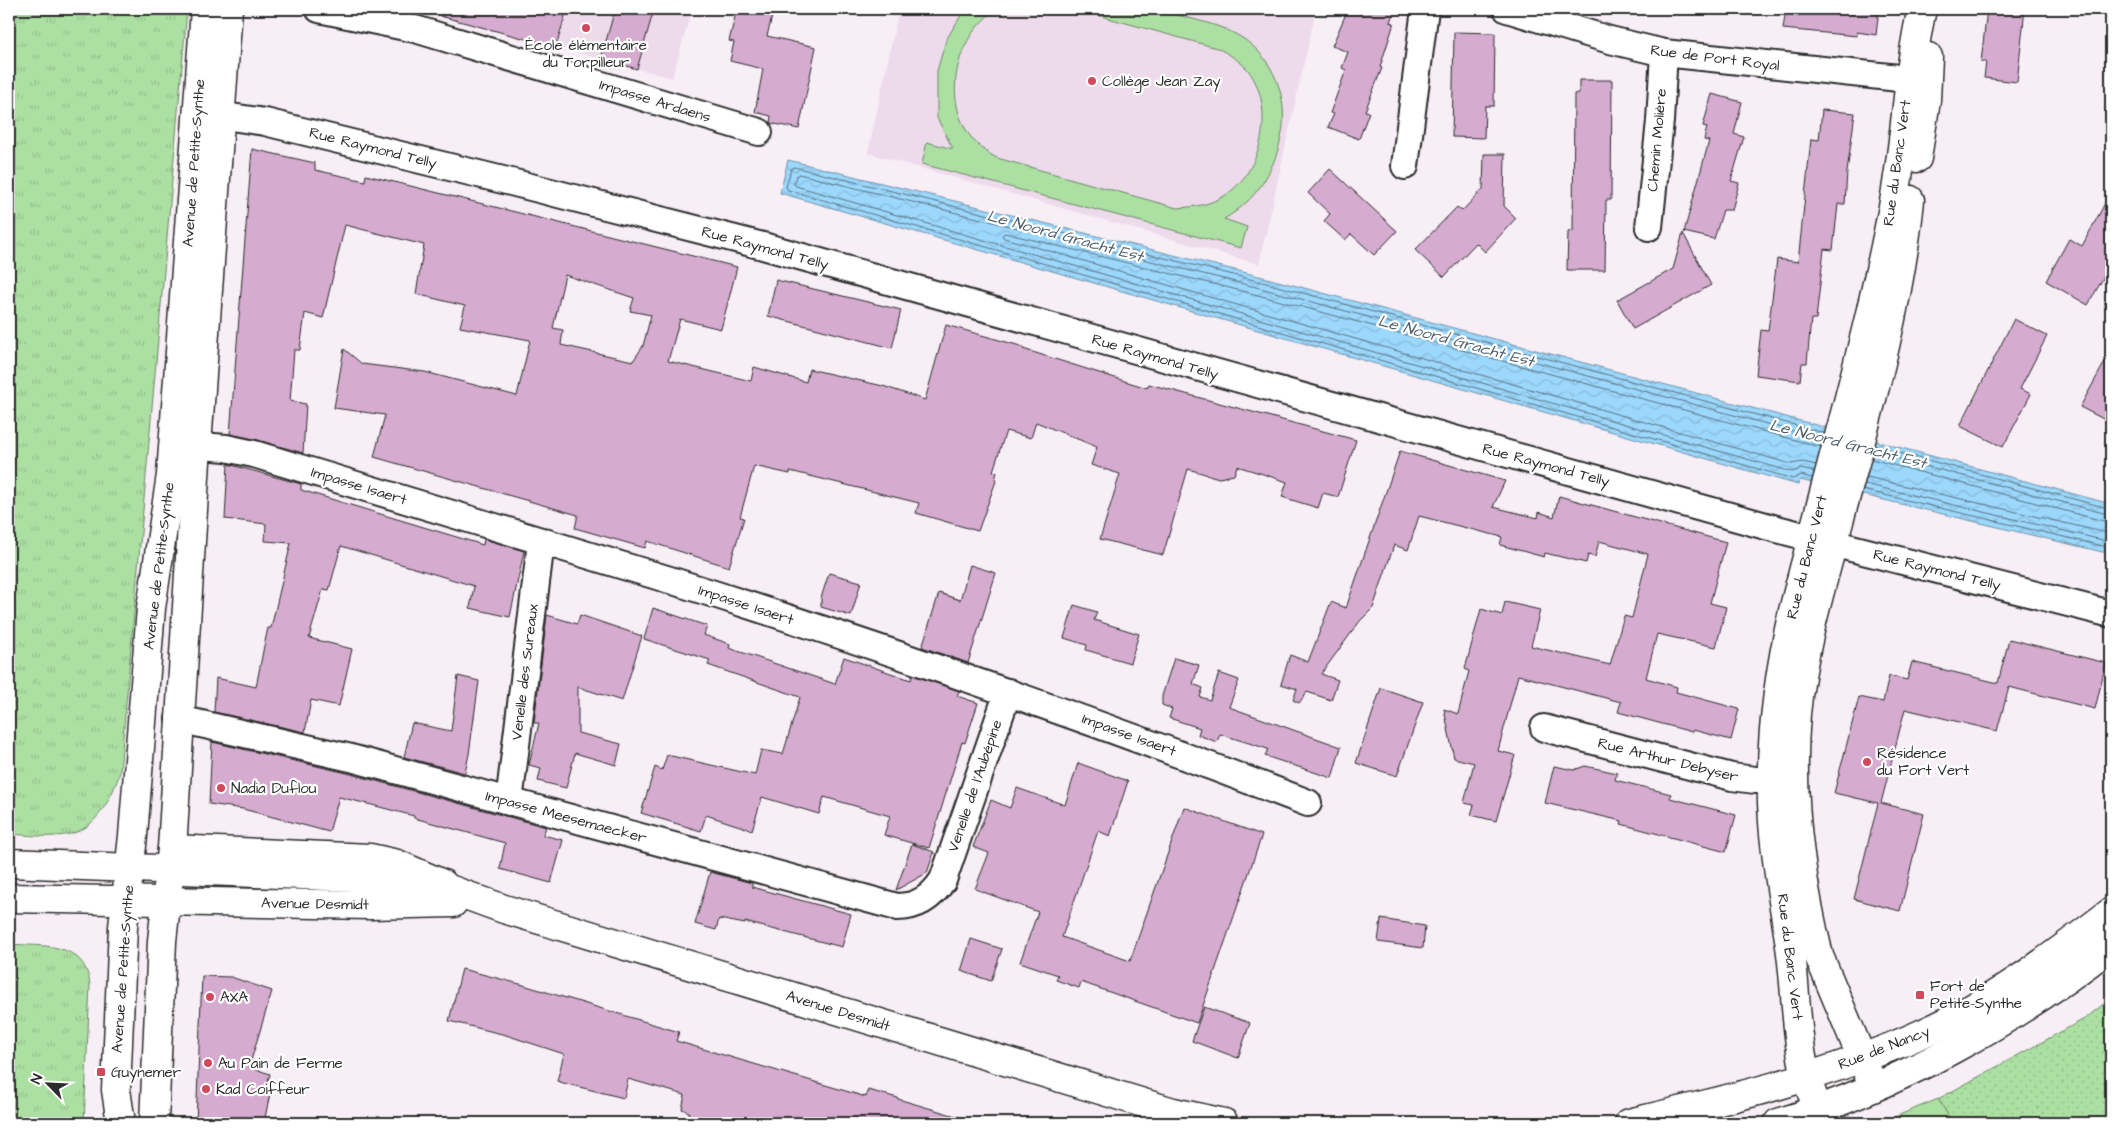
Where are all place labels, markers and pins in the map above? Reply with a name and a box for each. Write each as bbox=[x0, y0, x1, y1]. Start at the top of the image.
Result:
marker: École élémentaire du Torpilleur bbox=[580, 22, 592, 34]
place label: École élémentaire du Torpilleur bbox=[525, 35, 647, 73]
place label: Collège Jean Zay bbox=[1102, 71, 1221, 93]
marker: Collège Jean Zay bbox=[1086, 75, 1098, 87]
place label: Résidence du Fort Vert bbox=[1877, 743, 1969, 781]
marker: Résidence du Fort Vert bbox=[1861, 756, 1873, 768]
place label: Nadia Duflou bbox=[231, 778, 317, 799]
marker: Nadia Duflou bbox=[215, 782, 227, 794]
place label: Fort de Petite-Synthe bbox=[1930, 976, 2022, 1015]
place label: AXA bbox=[220, 987, 249, 1008]
marker: Fort de Petite-Synthe bbox=[1914, 989, 1926, 1001]
marker: AXA bbox=[204, 991, 216, 1003]
place label: Au Pain de Ferme bbox=[218, 1053, 343, 1074]
marker: Au Pain de Ferme bbox=[202, 1057, 214, 1069]
place label: Guynemer bbox=[111, 1062, 181, 1084]
marker: Guynemer bbox=[95, 1066, 107, 1078]
place label: Kad Coiffeur bbox=[216, 1079, 310, 1100]
marker: Kad Coiffeur bbox=[200, 1083, 212, 1095]

